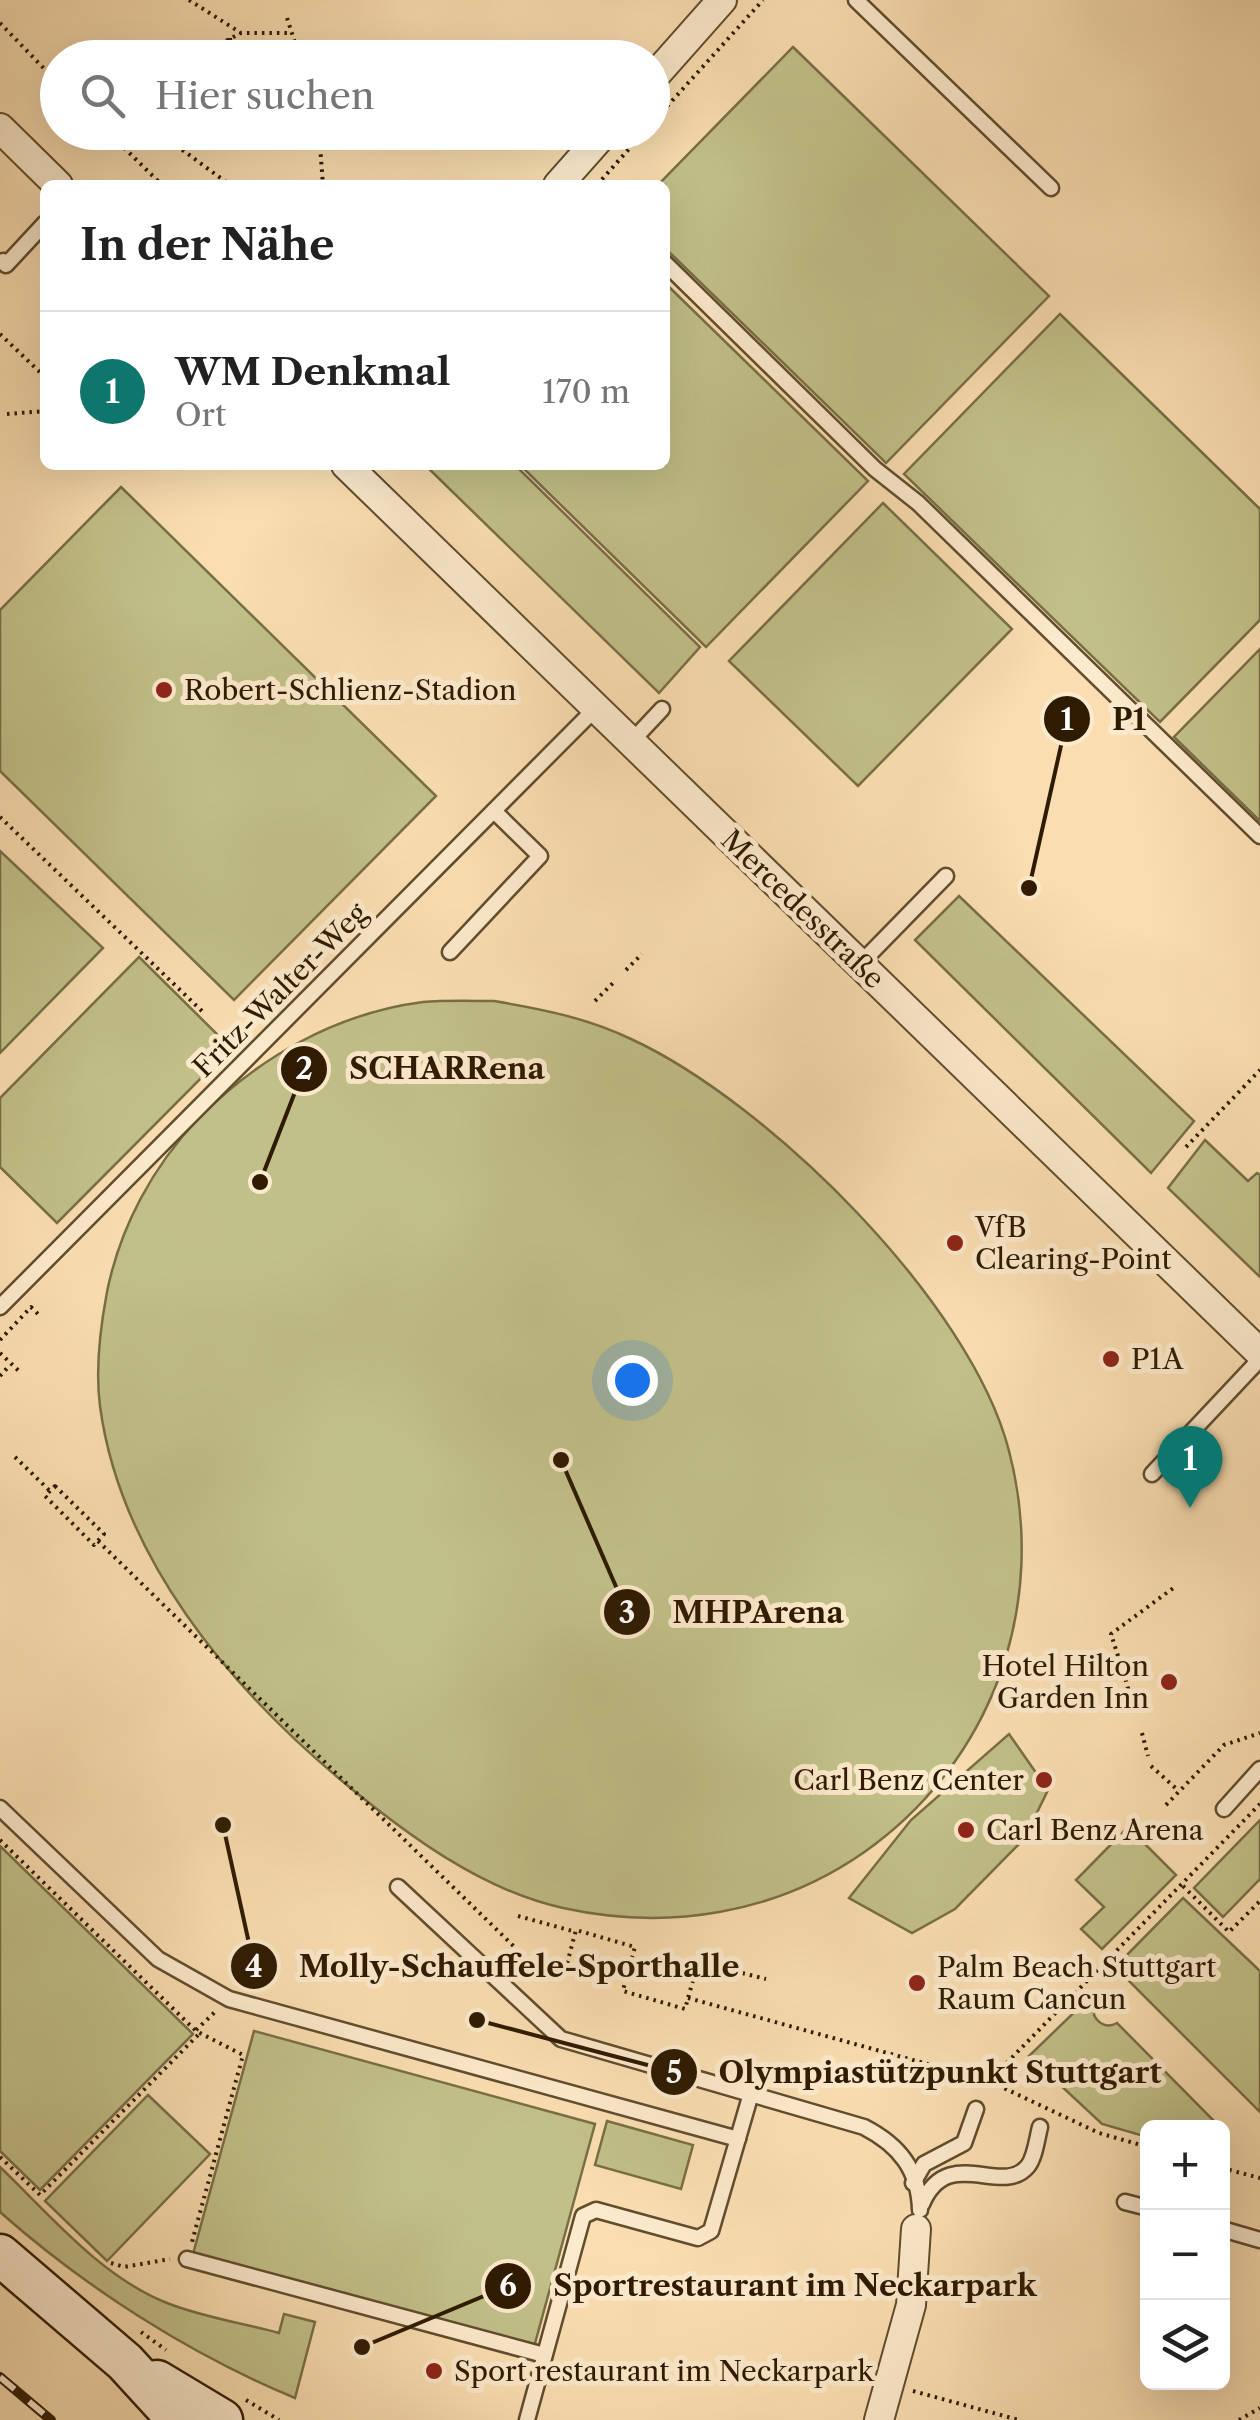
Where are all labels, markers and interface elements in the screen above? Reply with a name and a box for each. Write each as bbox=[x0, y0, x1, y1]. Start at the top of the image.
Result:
search box bbox=[40, 40, 670, 150]
icon: search bbox=[75, 68, 130, 123]
text: Hier suchen bbox=[155, 72, 375, 119]
text: In der Nähe bbox=[80, 219, 334, 271]
text: WM Denkmal bbox=[175, 348, 451, 395]
text: 1 bbox=[105, 372, 120, 411]
text: 170 m bbox=[542, 372, 630, 411]
text: Ort bbox=[175, 395, 226, 434]
place label: Robert-Schlienz-Stadion bbox=[184, 673, 516, 707]
marker: Robert-Schlienz-Stadion bbox=[153, 679, 175, 701]
callout: P1 bbox=[1042, 689, 1166, 749]
text: 1 bbox=[1060, 701, 1074, 738]
text: P1 bbox=[1112, 701, 1147, 738]
street label: Mercedesstraße bbox=[714, 823, 892, 995]
street label: Fritz-Walter-Weg bbox=[186, 896, 374, 1084]
callout: SCHARRena bbox=[279, 1039, 565, 1099]
text: 2 bbox=[295, 1050, 313, 1087]
text: SCHARRena bbox=[349, 1050, 546, 1087]
place label: VfB Clearing-Point bbox=[974, 1210, 1172, 1276]
marker: VfB Clearing-Point bbox=[944, 1232, 966, 1254]
place label: P1A bbox=[1131, 1342, 1185, 1376]
marker: P1A bbox=[1100, 1348, 1122, 1370]
your location bbox=[607, 1355, 658, 1406]
pin: 1 bbox=[1158, 1426, 1222, 1508]
callout: MHPArena bbox=[602, 1582, 863, 1642]
text: 3 bbox=[619, 1594, 635, 1631]
text: MHPArena bbox=[672, 1594, 844, 1631]
place label: Hotel Hilton Garden Inn bbox=[982, 1649, 1149, 1715]
marker: Hotel Hilton Garden Inn bbox=[1158, 1671, 1180, 1693]
place label: Carl Benz Center bbox=[793, 1763, 1024, 1797]
marker: Carl Benz Center bbox=[1033, 1769, 1055, 1791]
place label: Carl Benz Arena bbox=[986, 1813, 1204, 1847]
marker: Carl Benz Arena bbox=[955, 1819, 977, 1841]
callout: Molly-Schauffele-Sporthalle bbox=[229, 1936, 760, 1996]
text: 4 bbox=[245, 1948, 263, 1985]
text: Molly-Schauffele-Sporthalle bbox=[299, 1948, 739, 1985]
place label: Palm Beach Stuttgart Raum Cancun bbox=[937, 1950, 1216, 2016]
marker: Palm Beach Stuttgart Raum Cancun bbox=[906, 1972, 928, 1994]
callout: Olympiastützpunkt Stuttgart bbox=[649, 2042, 1182, 2102]
text: 5 bbox=[666, 2054, 682, 2091]
text: Olympiastützpunkt Stuttgart bbox=[718, 2054, 1162, 2091]
map controls bbox=[1140, 2120, 1230, 2390]
button: + bbox=[1140, 2120, 1230, 2210]
button: − bbox=[1140, 2210, 1230, 2300]
callout: Sportrestaurant im Neckarpark bbox=[483, 2256, 1057, 2316]
text: 6 bbox=[499, 2267, 517, 2304]
text: Sportrestaurant im Neckarpark bbox=[553, 2267, 1038, 2304]
button: layers bbox=[1140, 2300, 1230, 2390]
place label: Sport restaurant im Neckarpark bbox=[454, 2354, 875, 2388]
marker: Sport restaurant im Neckarpark bbox=[423, 2360, 445, 2382]

